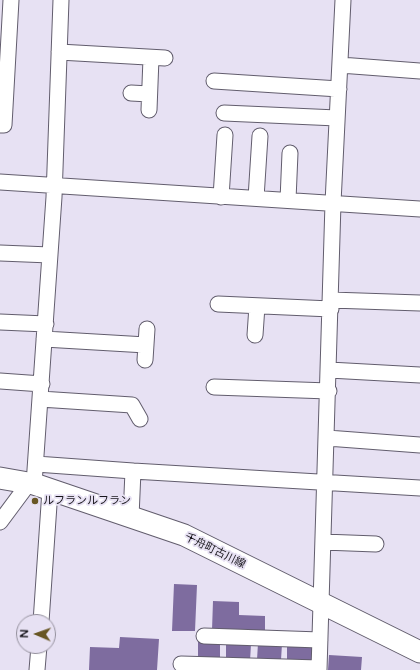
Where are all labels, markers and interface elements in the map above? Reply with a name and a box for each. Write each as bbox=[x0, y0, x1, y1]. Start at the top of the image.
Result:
place label: ルフランルフラン bbox=[43, 494, 131, 508]
marker: ルフランルフラン bbox=[30, 496, 40, 506]
street label: 千舟町古川線 bbox=[182, 531, 248, 571]
north arrow bbox=[16, 614, 56, 654]
text: N bbox=[18, 629, 31, 638]

